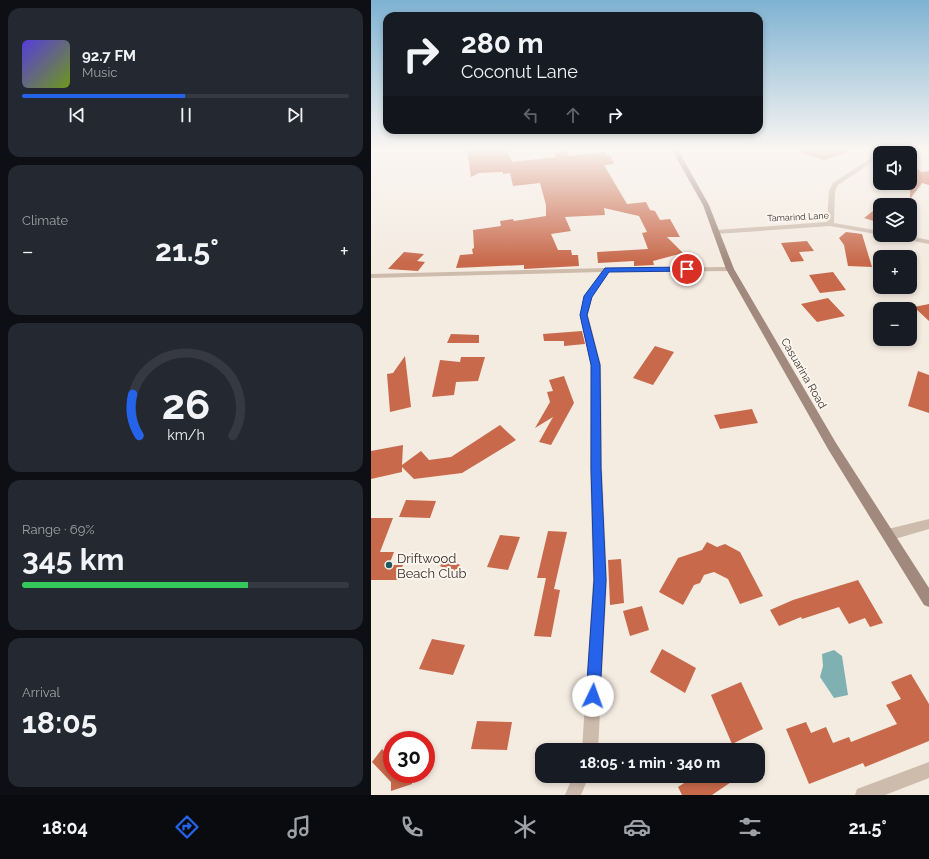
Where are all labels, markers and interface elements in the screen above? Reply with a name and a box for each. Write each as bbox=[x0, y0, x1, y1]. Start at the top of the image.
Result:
text: 280 m bbox=[461, 27, 544, 60]
icon: right bbox=[395, 28, 447, 80]
text: 92.7 FM bbox=[82, 47, 136, 65]
text: Coconut Lane bbox=[461, 61, 578, 82]
text: Music bbox=[82, 65, 117, 80]
icon: previous bbox=[66, 104, 88, 126]
icon: pause bbox=[175, 104, 197, 126]
icon: next bbox=[284, 104, 306, 126]
icon: left bbox=[520, 104, 542, 126]
icon: ahead bbox=[562, 104, 584, 126]
icon: right bbox=[604, 104, 626, 126]
map controls bbox=[873, 146, 917, 346]
button: sound bbox=[873, 146, 917, 190]
button: layers bbox=[873, 198, 917, 242]
street label: Tamarind Lane bbox=[767, 210, 830, 224]
text: Climate bbox=[22, 213, 68, 228]
text: 21.5° bbox=[155, 233, 219, 268]
text: − bbox=[22, 238, 34, 264]
text: + bbox=[340, 238, 349, 264]
button: + bbox=[873, 250, 917, 294]
pin bbox=[670, 252, 704, 286]
icon: arrive bbox=[676, 258, 698, 280]
button: − bbox=[873, 302, 917, 346]
street label: Casuarina Road bbox=[778, 336, 829, 411]
text: 26 bbox=[161, 379, 210, 428]
text: km/h bbox=[167, 426, 204, 442]
text: Range · 69% bbox=[22, 522, 95, 537]
text: 345 km bbox=[22, 542, 124, 577]
place label: Driftwood Beach Club bbox=[397, 551, 467, 581]
marker: Driftwood Beach Club bbox=[384, 560, 394, 570]
position arrow bbox=[572, 675, 614, 717]
text: Arrival bbox=[22, 685, 60, 700]
text: 18:05 bbox=[22, 705, 97, 740]
speed limit sign: 30 bbox=[383, 731, 435, 783]
text: 18:05 · 1 min · 340 m bbox=[580, 754, 720, 772]
icon: directions bbox=[173, 813, 201, 841]
icon: music bbox=[285, 813, 313, 841]
icon: phone bbox=[398, 813, 426, 841]
icon: climate bbox=[511, 813, 539, 841]
icon: car bbox=[623, 813, 651, 841]
icon: filters bbox=[736, 813, 764, 841]
text: 18:04 bbox=[42, 817, 88, 838]
text: 21.5° bbox=[848, 817, 887, 838]

